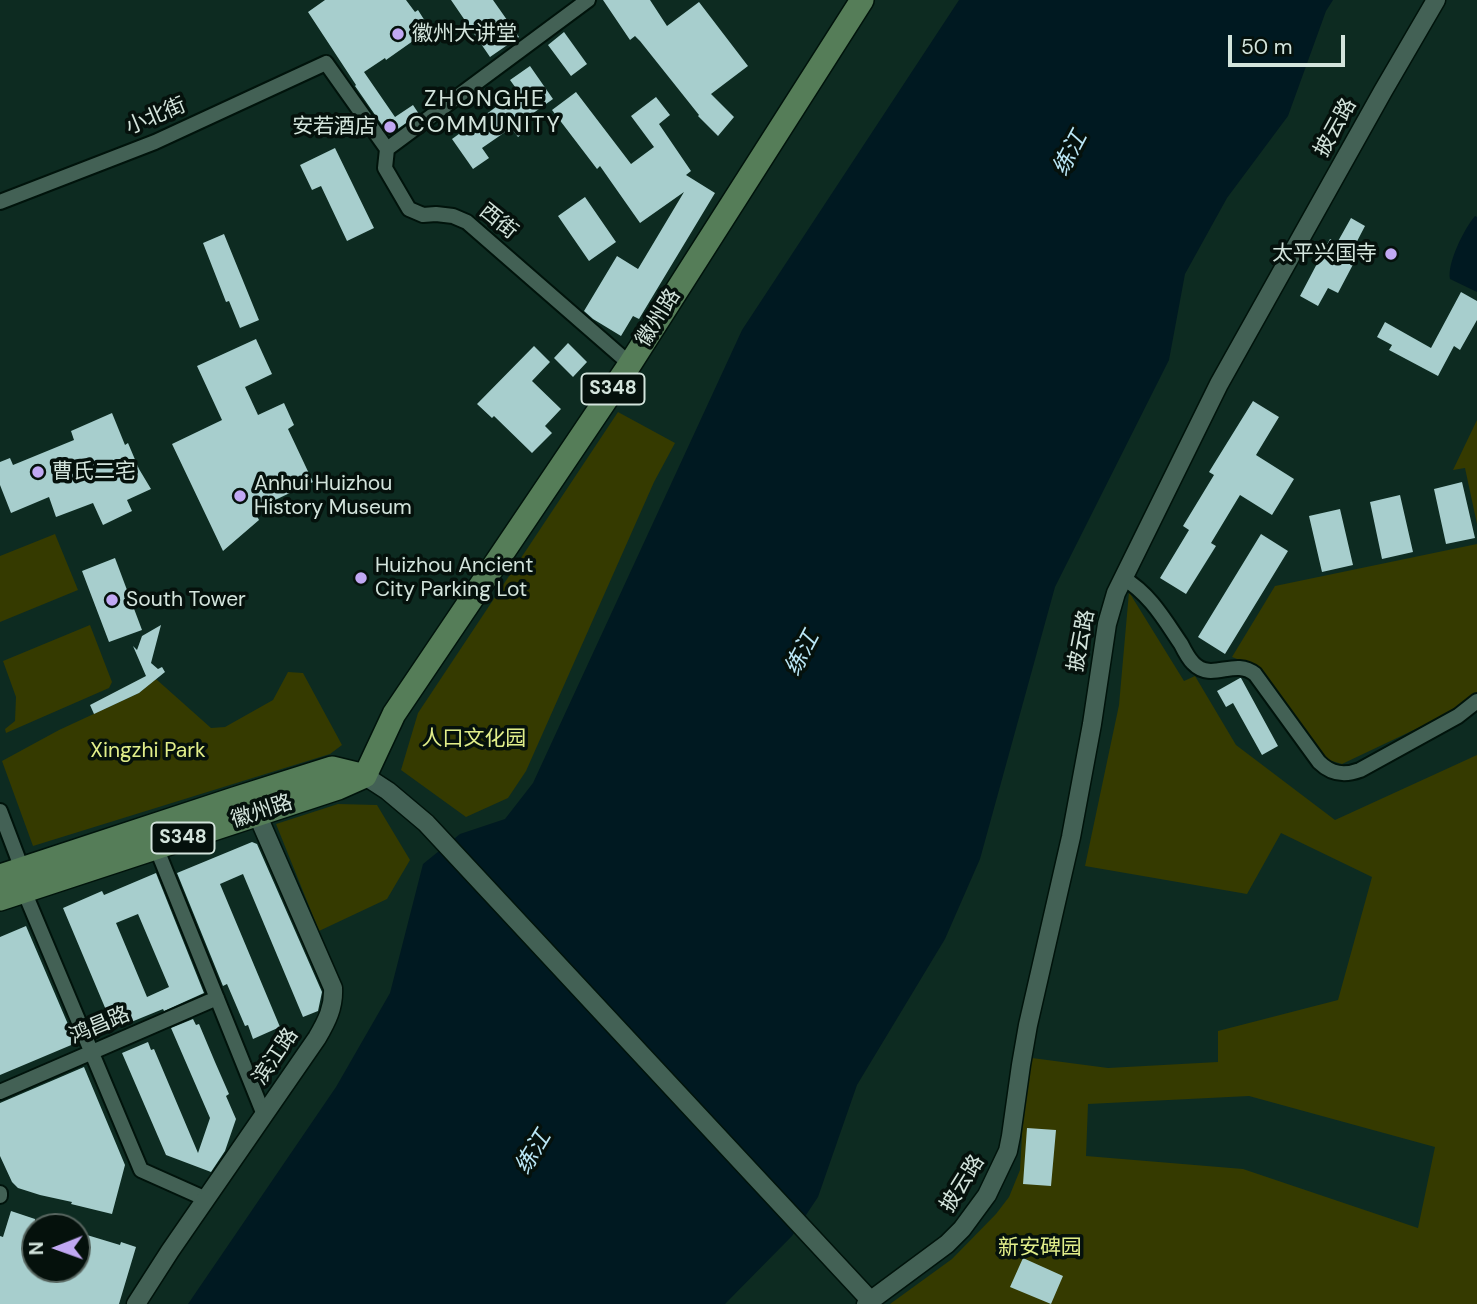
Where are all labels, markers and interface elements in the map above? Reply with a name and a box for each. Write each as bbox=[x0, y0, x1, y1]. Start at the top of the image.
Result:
place label: 徽州大讲堂 bbox=[412, 21, 517, 47]
scale bar bbox=[1232, 21, 1349, 65]
marker: 徽州大讲堂 bbox=[390, 26, 406, 42]
text: 50 m bbox=[1241, 33, 1292, 61]
district label: ZHONGHE COMMUNITY bbox=[409, 86, 561, 140]
street label: 小北街 bbox=[122, 93, 190, 141]
street label: 披云路 bbox=[1310, 94, 1362, 162]
place label: 安若酒店 bbox=[292, 114, 376, 140]
marker: 安若酒店 bbox=[382, 119, 398, 135]
water label: 练江 bbox=[1048, 127, 1094, 181]
street label: 西街 bbox=[474, 199, 522, 245]
place label: 太平兴国寺 bbox=[1272, 241, 1377, 267]
marker: 太平兴国寺 bbox=[1383, 246, 1399, 262]
street label: 徽州路 bbox=[632, 285, 686, 351]
road number: S348 bbox=[582, 374, 644, 404]
place label: 曹氏二宅 bbox=[52, 459, 136, 485]
marker: 曹氏二宅 bbox=[30, 464, 46, 480]
place label: Anhui Huizhou History Museum bbox=[254, 471, 412, 521]
marker: Anhui Huizhou History Museum bbox=[232, 488, 248, 504]
place label: Huizhou Ancient City Parking Lot bbox=[375, 553, 533, 603]
marker: Huizhou Ancient City Parking Lot bbox=[353, 570, 369, 586]
place label: South Tower bbox=[126, 587, 246, 613]
marker: South Tower bbox=[104, 592, 120, 608]
street label: 披云路 bbox=[1064, 608, 1100, 674]
water label: 练江 bbox=[780, 627, 826, 681]
park label: 人口文化园 bbox=[422, 726, 526, 752]
park label: Xingzhi Park bbox=[90, 738, 206, 764]
street label: 徽州路 bbox=[228, 790, 296, 834]
road number: S348 bbox=[152, 822, 214, 853]
street label: 鸿昌路 bbox=[66, 1002, 134, 1050]
street label: 滨江路 bbox=[248, 1024, 304, 1090]
water label: 练江 bbox=[510, 1126, 558, 1180]
street label: 披云路 bbox=[936, 1151, 990, 1217]
north arrow bbox=[21, 1213, 91, 1283]
park label: 新安碑园 bbox=[998, 1235, 1082, 1261]
text: N bbox=[24, 1241, 49, 1255]

